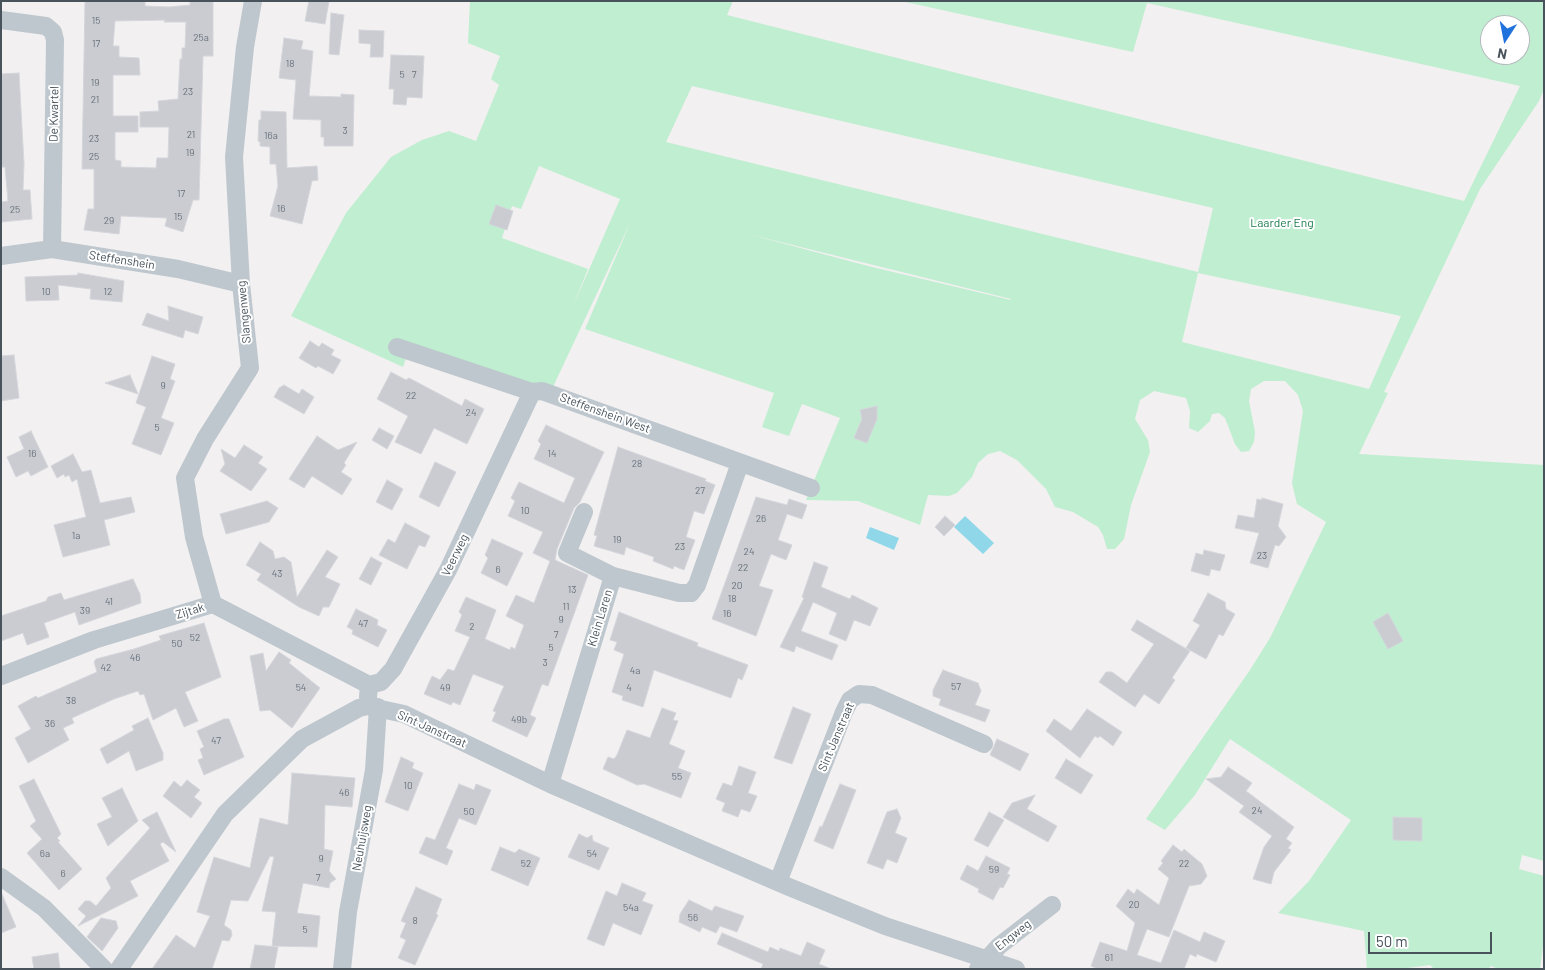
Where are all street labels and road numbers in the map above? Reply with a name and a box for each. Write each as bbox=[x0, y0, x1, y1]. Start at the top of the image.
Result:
street label: De Kwartel bbox=[46, 86, 62, 142]
street label: Steffenshein bbox=[88, 248, 156, 272]
street label: Slangenweg bbox=[234, 280, 254, 344]
street label: Steffenshein West bbox=[558, 390, 652, 436]
street label: Veerweg bbox=[439, 532, 471, 578]
street label: Klein Laren bbox=[585, 588, 615, 648]
street label: Zijtak bbox=[174, 600, 206, 622]
street label: Sint Janstraat bbox=[815, 700, 857, 774]
street label: Sint Janstraat bbox=[395, 707, 469, 751]
street label: Neuhuijsweg bbox=[349, 804, 375, 872]
street label: Engweg bbox=[992, 917, 1034, 953]

